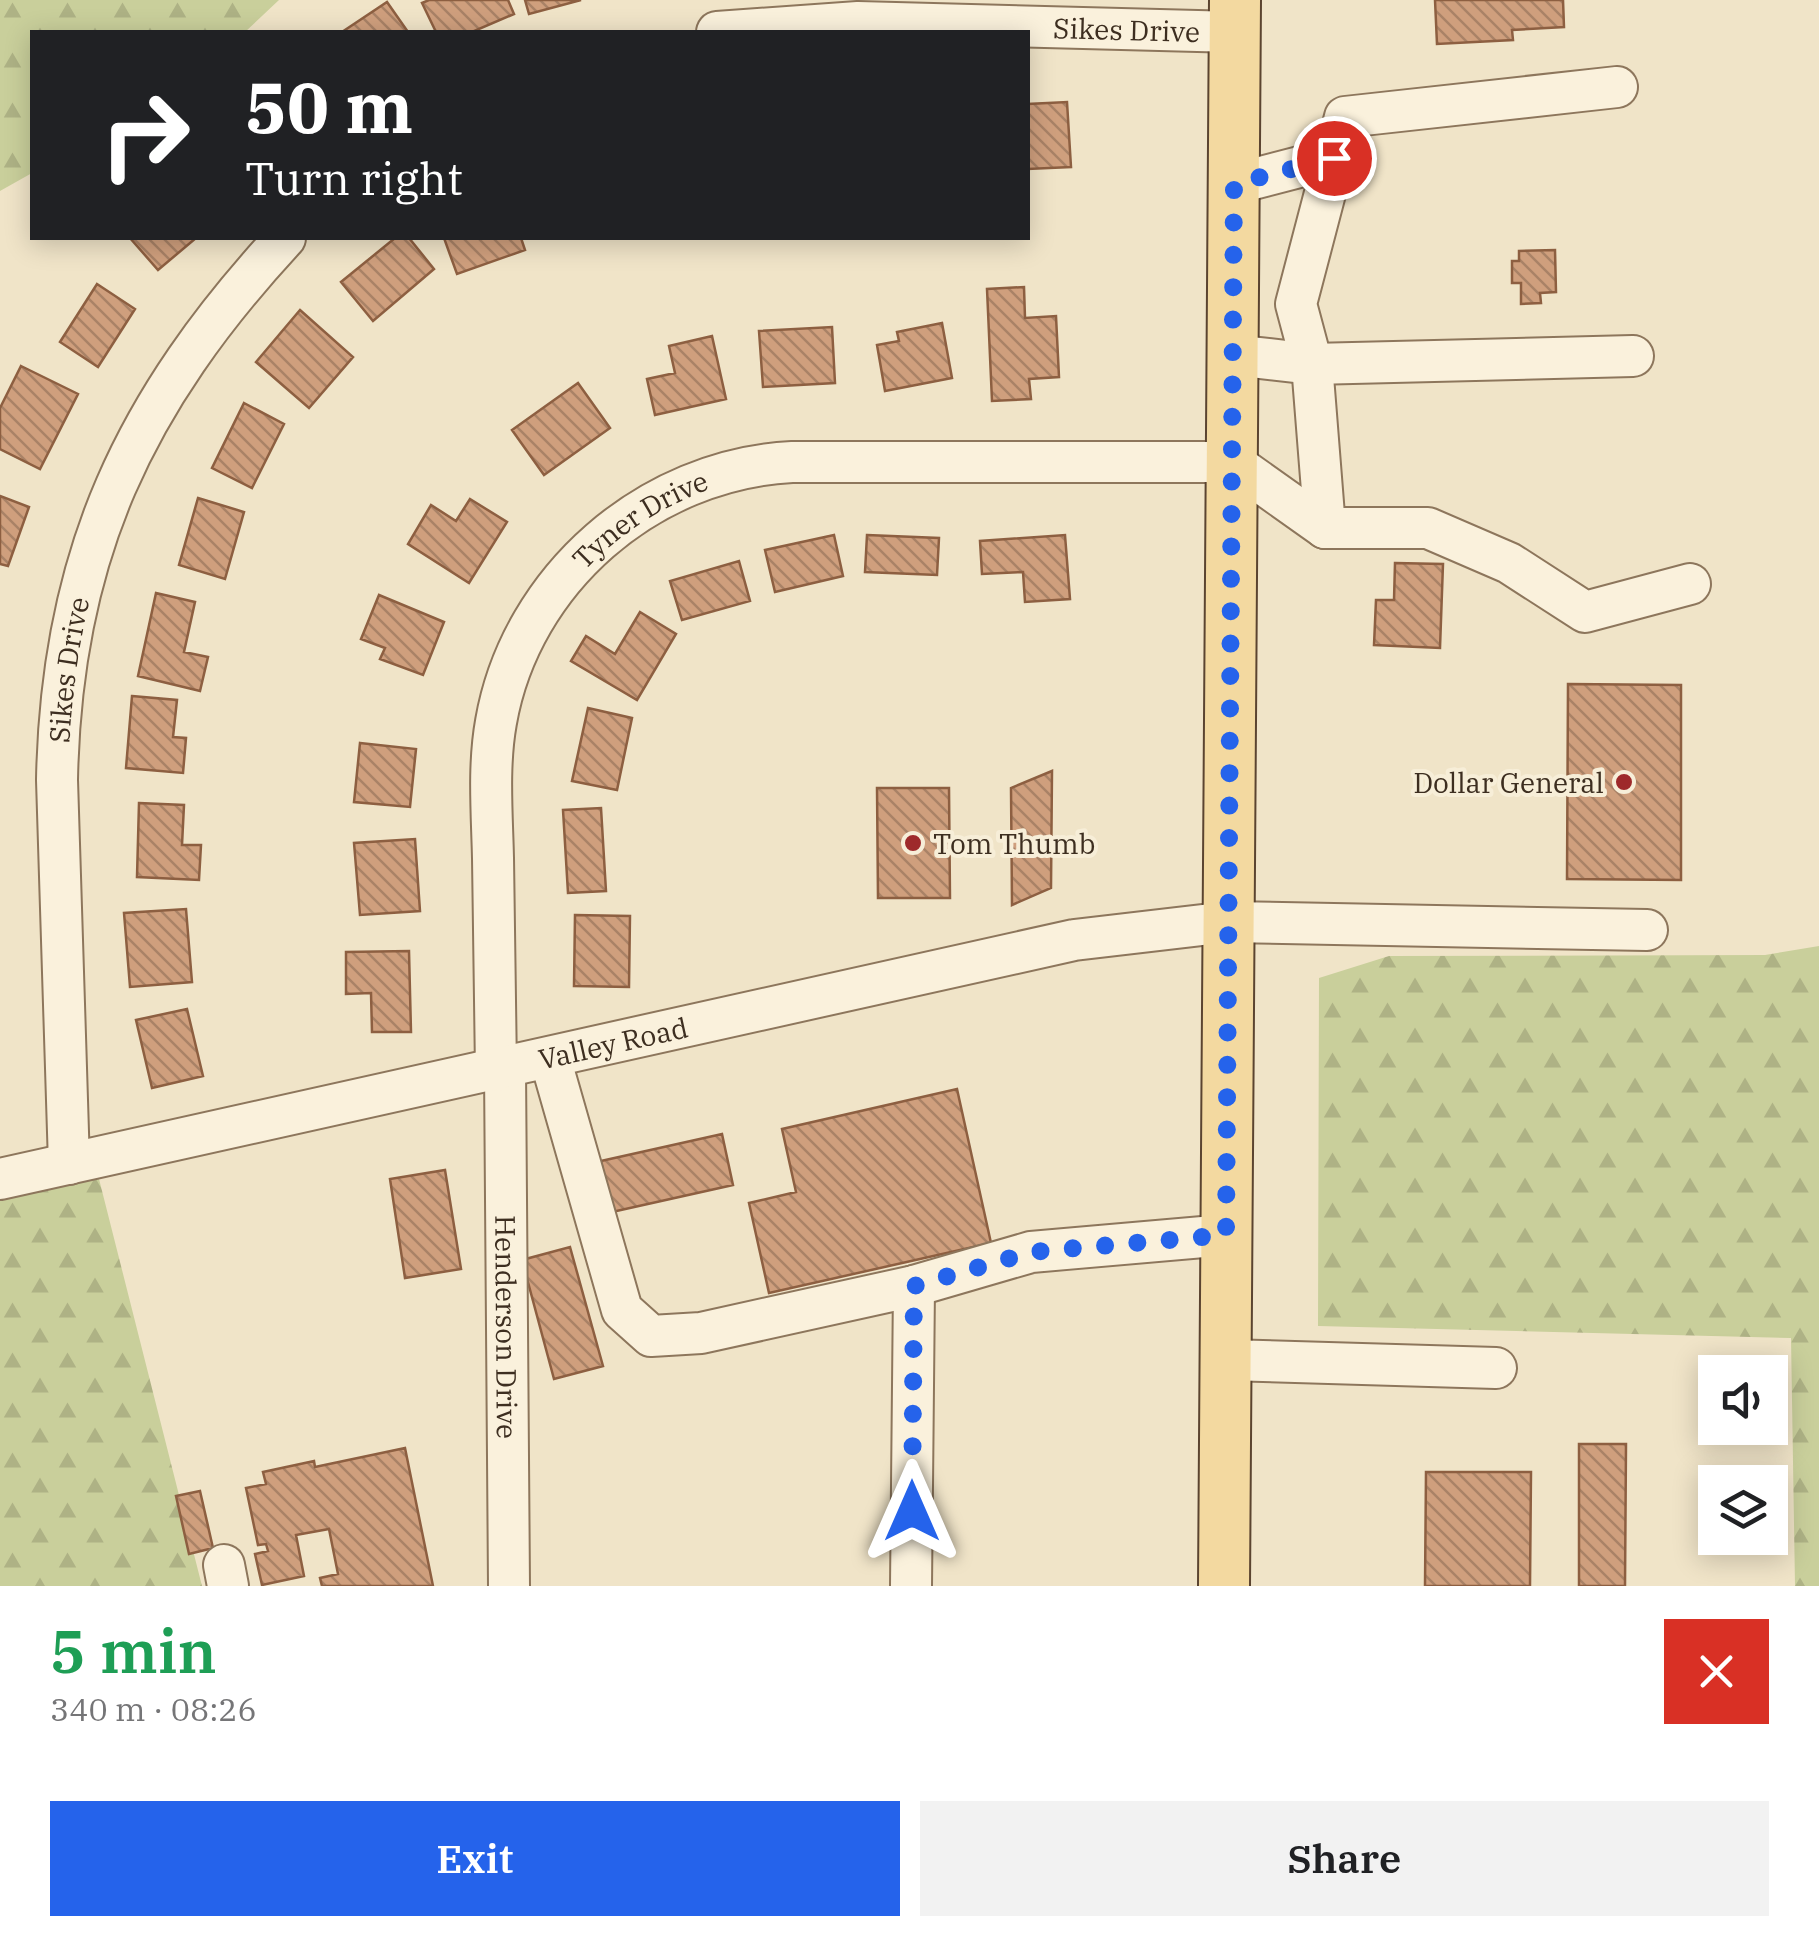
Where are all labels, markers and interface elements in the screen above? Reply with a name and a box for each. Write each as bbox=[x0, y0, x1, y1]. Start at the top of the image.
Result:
street label: Sikes Drive bbox=[1053, 9, 1201, 50]
text: 50 m bbox=[245, 61, 413, 152]
icon: right bbox=[80, 70, 210, 200]
pin bbox=[1292, 116, 1377, 201]
icon: arrive bbox=[1307, 131, 1362, 186]
text: Turn right bbox=[245, 149, 463, 207]
street label: Tyner Drive bbox=[564, 461, 713, 576]
street label: Sikes Drive bbox=[40, 593, 97, 744]
place label: Dollar General bbox=[1413, 764, 1604, 801]
marker: Dollar General bbox=[1613, 771, 1635, 793]
place label: Tom Thumb bbox=[933, 825, 1095, 862]
marker: Tom Thumb bbox=[902, 832, 924, 854]
street label: Valley Road bbox=[535, 1008, 691, 1077]
street label: Henderson Drive bbox=[488, 1215, 526, 1439]
map controls bbox=[1698, 1355, 1788, 1555]
button: sound bbox=[1698, 1355, 1788, 1445]
position arrow bbox=[860, 1459, 964, 1563]
button: layers bbox=[1698, 1465, 1788, 1555]
text: 5 min bbox=[50, 1611, 217, 1690]
button: close bbox=[1664, 1619, 1769, 1724]
text: 340 m · 08:26 bbox=[50, 1688, 257, 1730]
button: Exit bbox=[50, 1801, 900, 1916]
button: Share bbox=[920, 1801, 1769, 1916]

